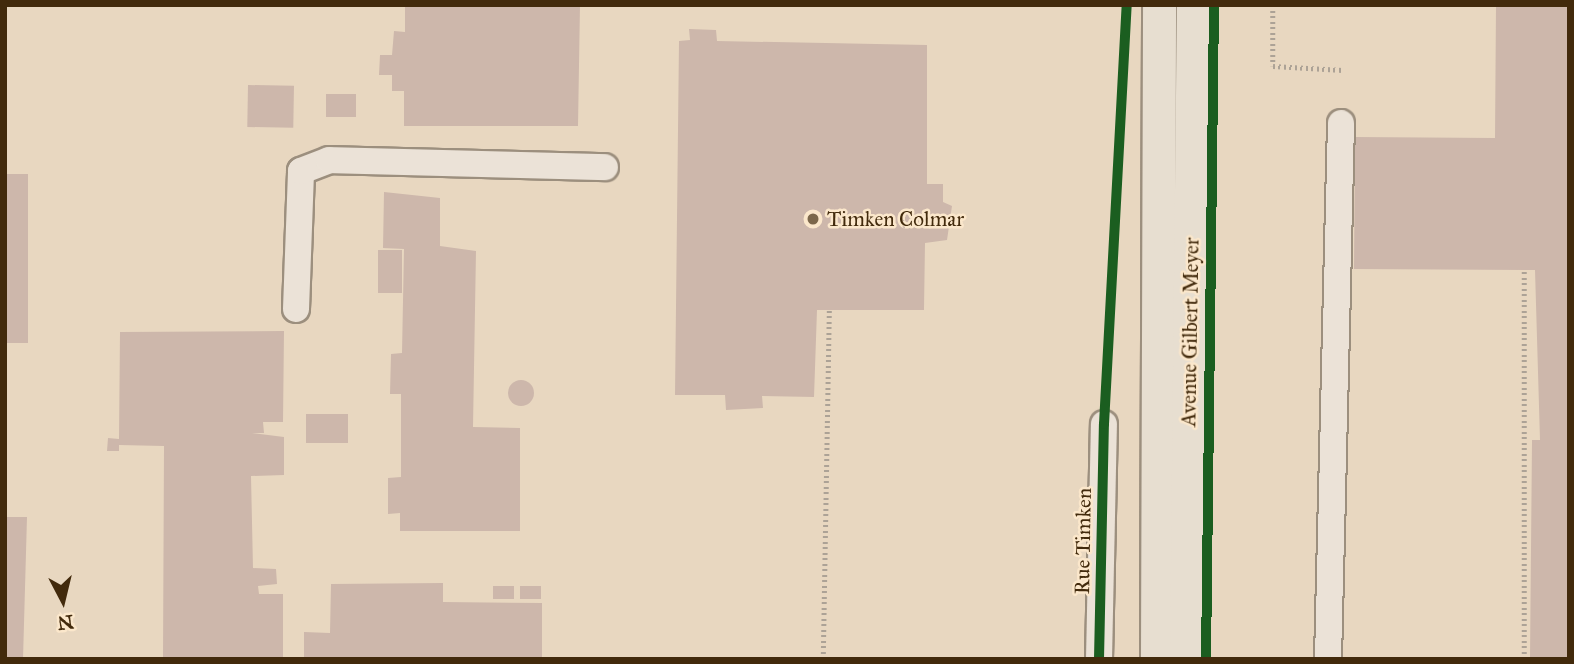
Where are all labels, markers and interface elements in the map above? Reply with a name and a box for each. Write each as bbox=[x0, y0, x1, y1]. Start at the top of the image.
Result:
place label: Timken Colmar bbox=[827, 206, 964, 232]
marker: Timken Colmar bbox=[805, 211, 821, 227]
street label: Avenue Gilbert Meyer bbox=[1176, 237, 1204, 427]
street label: Rue Timken bbox=[1069, 488, 1097, 594]
north arrow bbox=[28, 566, 98, 636]
text: N bbox=[56, 610, 75, 635]

